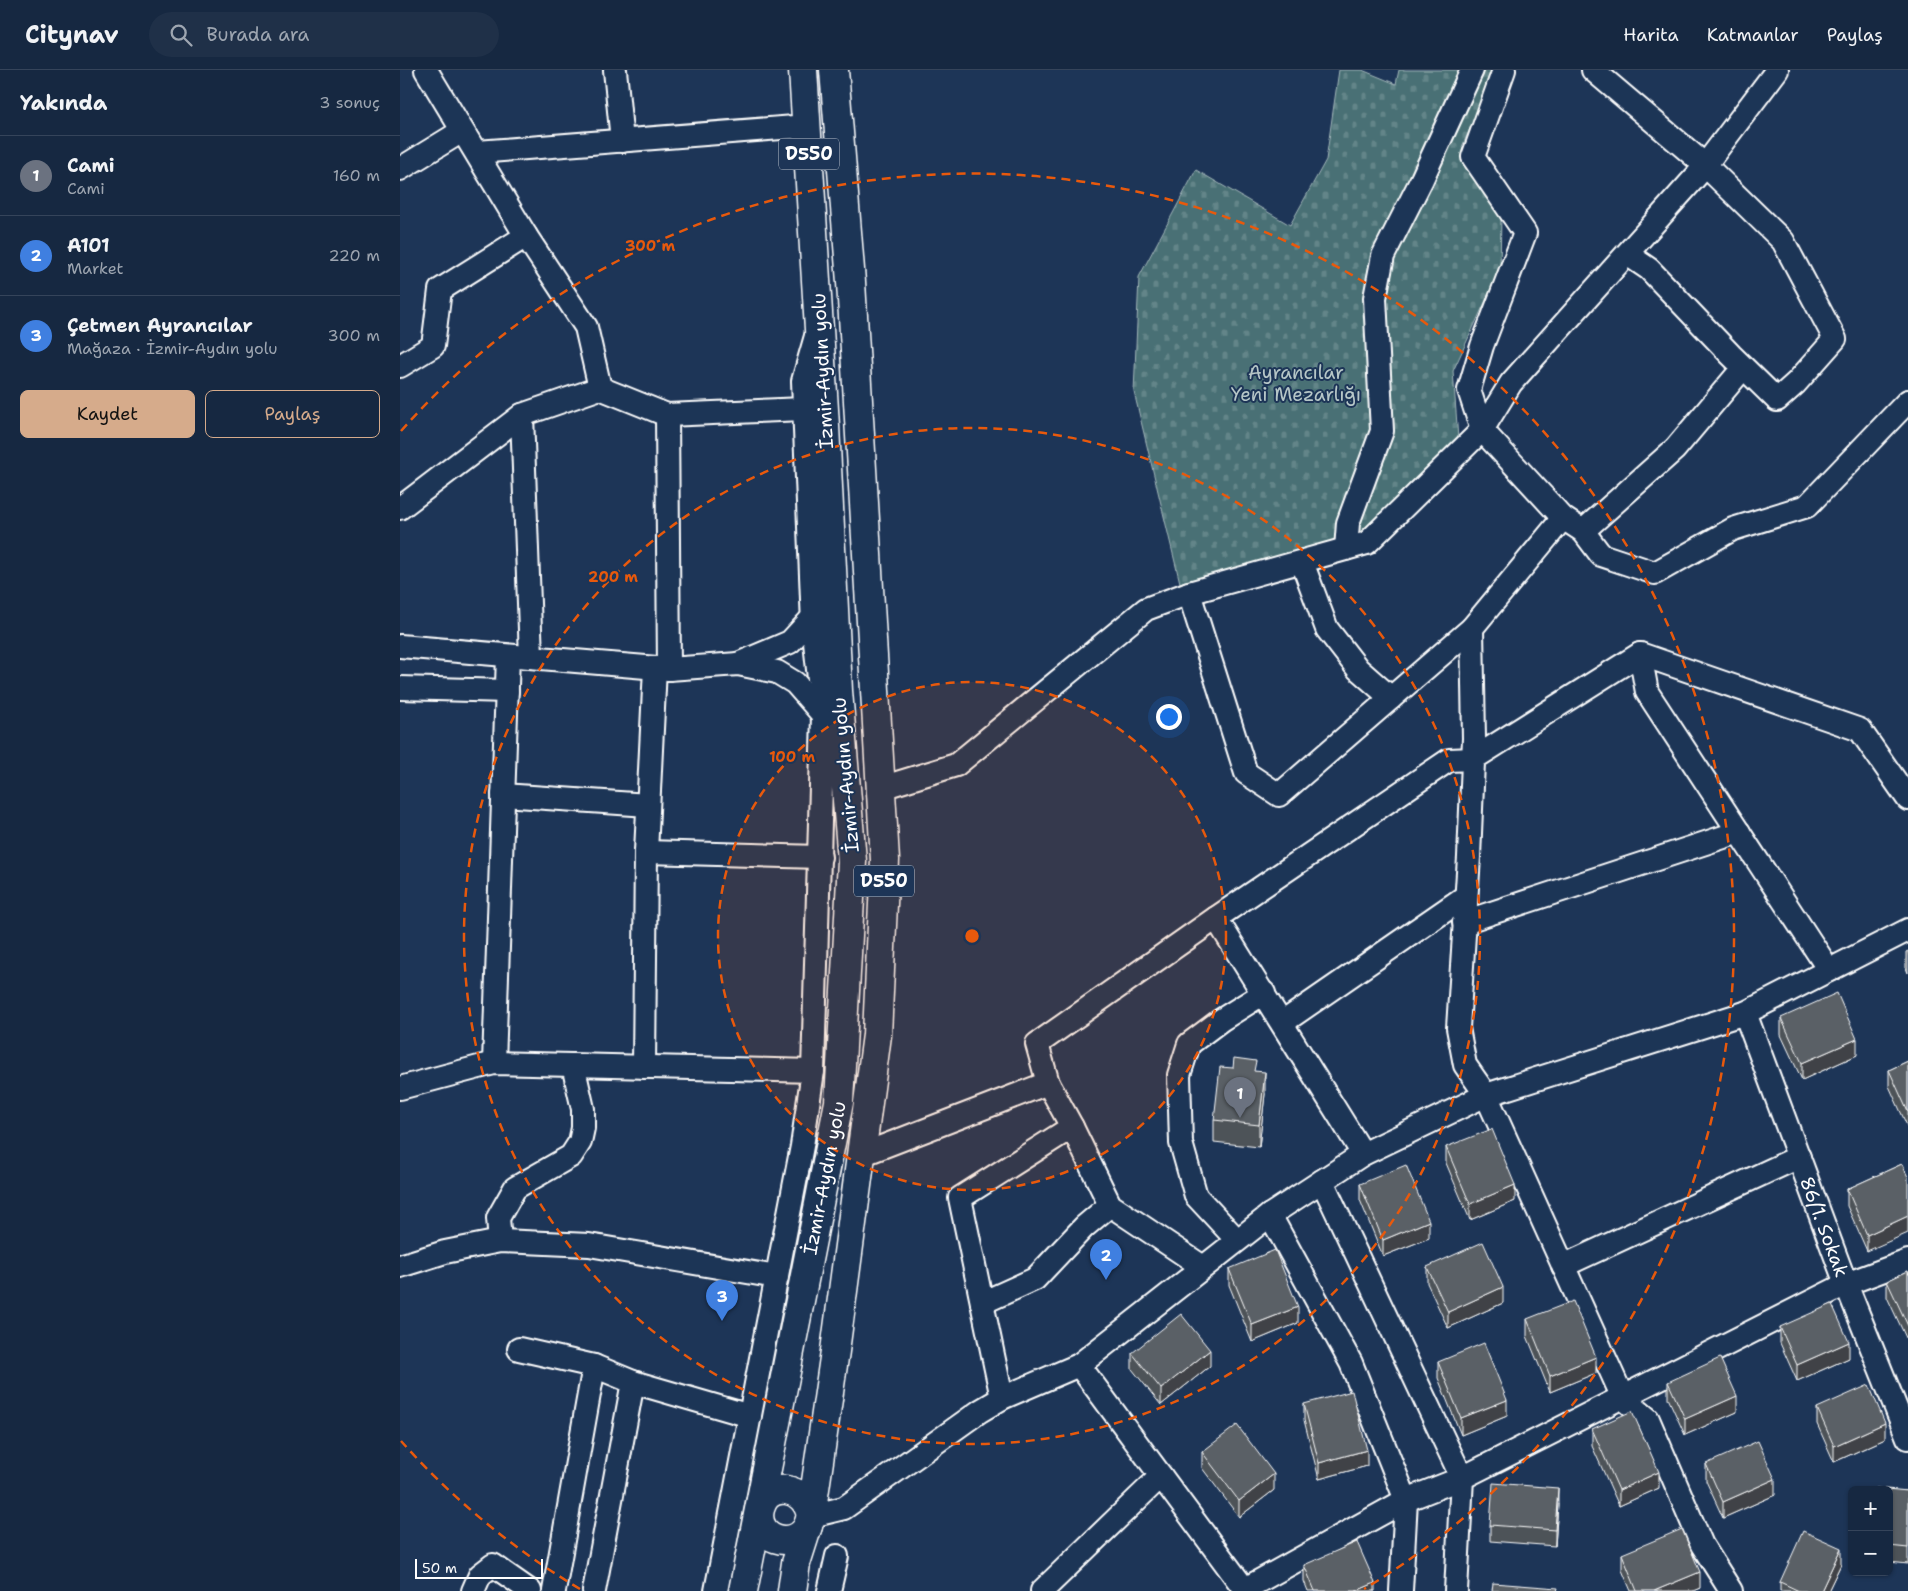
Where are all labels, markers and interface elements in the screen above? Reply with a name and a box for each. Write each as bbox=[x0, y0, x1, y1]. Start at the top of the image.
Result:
search box bbox=[149, 12, 499, 57]
text: Citynav bbox=[25, 19, 119, 51]
icon: search bbox=[167, 21, 195, 49]
text: Burada ara bbox=[207, 22, 309, 47]
text: Harita bbox=[1623, 23, 1679, 47]
text: Katmanlar bbox=[1707, 23, 1799, 47]
text: Paylaş bbox=[1827, 23, 1883, 47]
text: Yakında bbox=[20, 89, 107, 117]
text: 3 sonuç bbox=[319, 92, 380, 113]
road number: D550 bbox=[779, 138, 839, 170]
text: Cami bbox=[67, 153, 115, 178]
text: 1 bbox=[32, 165, 40, 186]
text: 160 m bbox=[333, 165, 380, 186]
text: Cami bbox=[67, 178, 105, 199]
text: A101 bbox=[67, 233, 110, 258]
text: 300 m bbox=[625, 236, 675, 256]
text: 2 bbox=[30, 245, 42, 266]
text: 220 m bbox=[328, 245, 380, 266]
text: Market bbox=[67, 258, 124, 279]
street label: İzmir-Aydın yolu bbox=[806, 293, 839, 449]
text: Çetmen Ayrancılar bbox=[67, 313, 253, 338]
text: 3 bbox=[30, 325, 42, 346]
text: 300 m bbox=[328, 325, 380, 346]
text: Mağaza · İzmir-Aydın yolu bbox=[67, 338, 277, 359]
park label: Ayrancılar Yeni Mezarlığı bbox=[1231, 360, 1361, 407]
button: Kaydet bbox=[20, 390, 195, 438]
button: Paylaş bbox=[205, 390, 380, 438]
text: 200 m bbox=[588, 567, 638, 587]
street label: İzmir-Aydın yolu bbox=[826, 696, 865, 854]
your location bbox=[1156, 704, 1182, 730]
text: 100 m bbox=[769, 747, 815, 767]
road number: D550 bbox=[854, 866, 914, 896]
centre of rings bbox=[963, 927, 981, 945]
pin: 1 bbox=[1224, 1077, 1256, 1118]
street label: İzmir-Aydın yolu bbox=[797, 1099, 852, 1257]
street label: 86/1. Sokak bbox=[1794, 1173, 1854, 1281]
pin: 2 bbox=[1090, 1239, 1122, 1280]
pin: 3 bbox=[706, 1280, 738, 1321]
map controls bbox=[1848, 1486, 1893, 1576]
button: + bbox=[1848, 1486, 1893, 1531]
button: − bbox=[1848, 1531, 1893, 1576]
scale bar bbox=[415, 1556, 542, 1579]
text: 50 m bbox=[422, 1559, 457, 1577]

